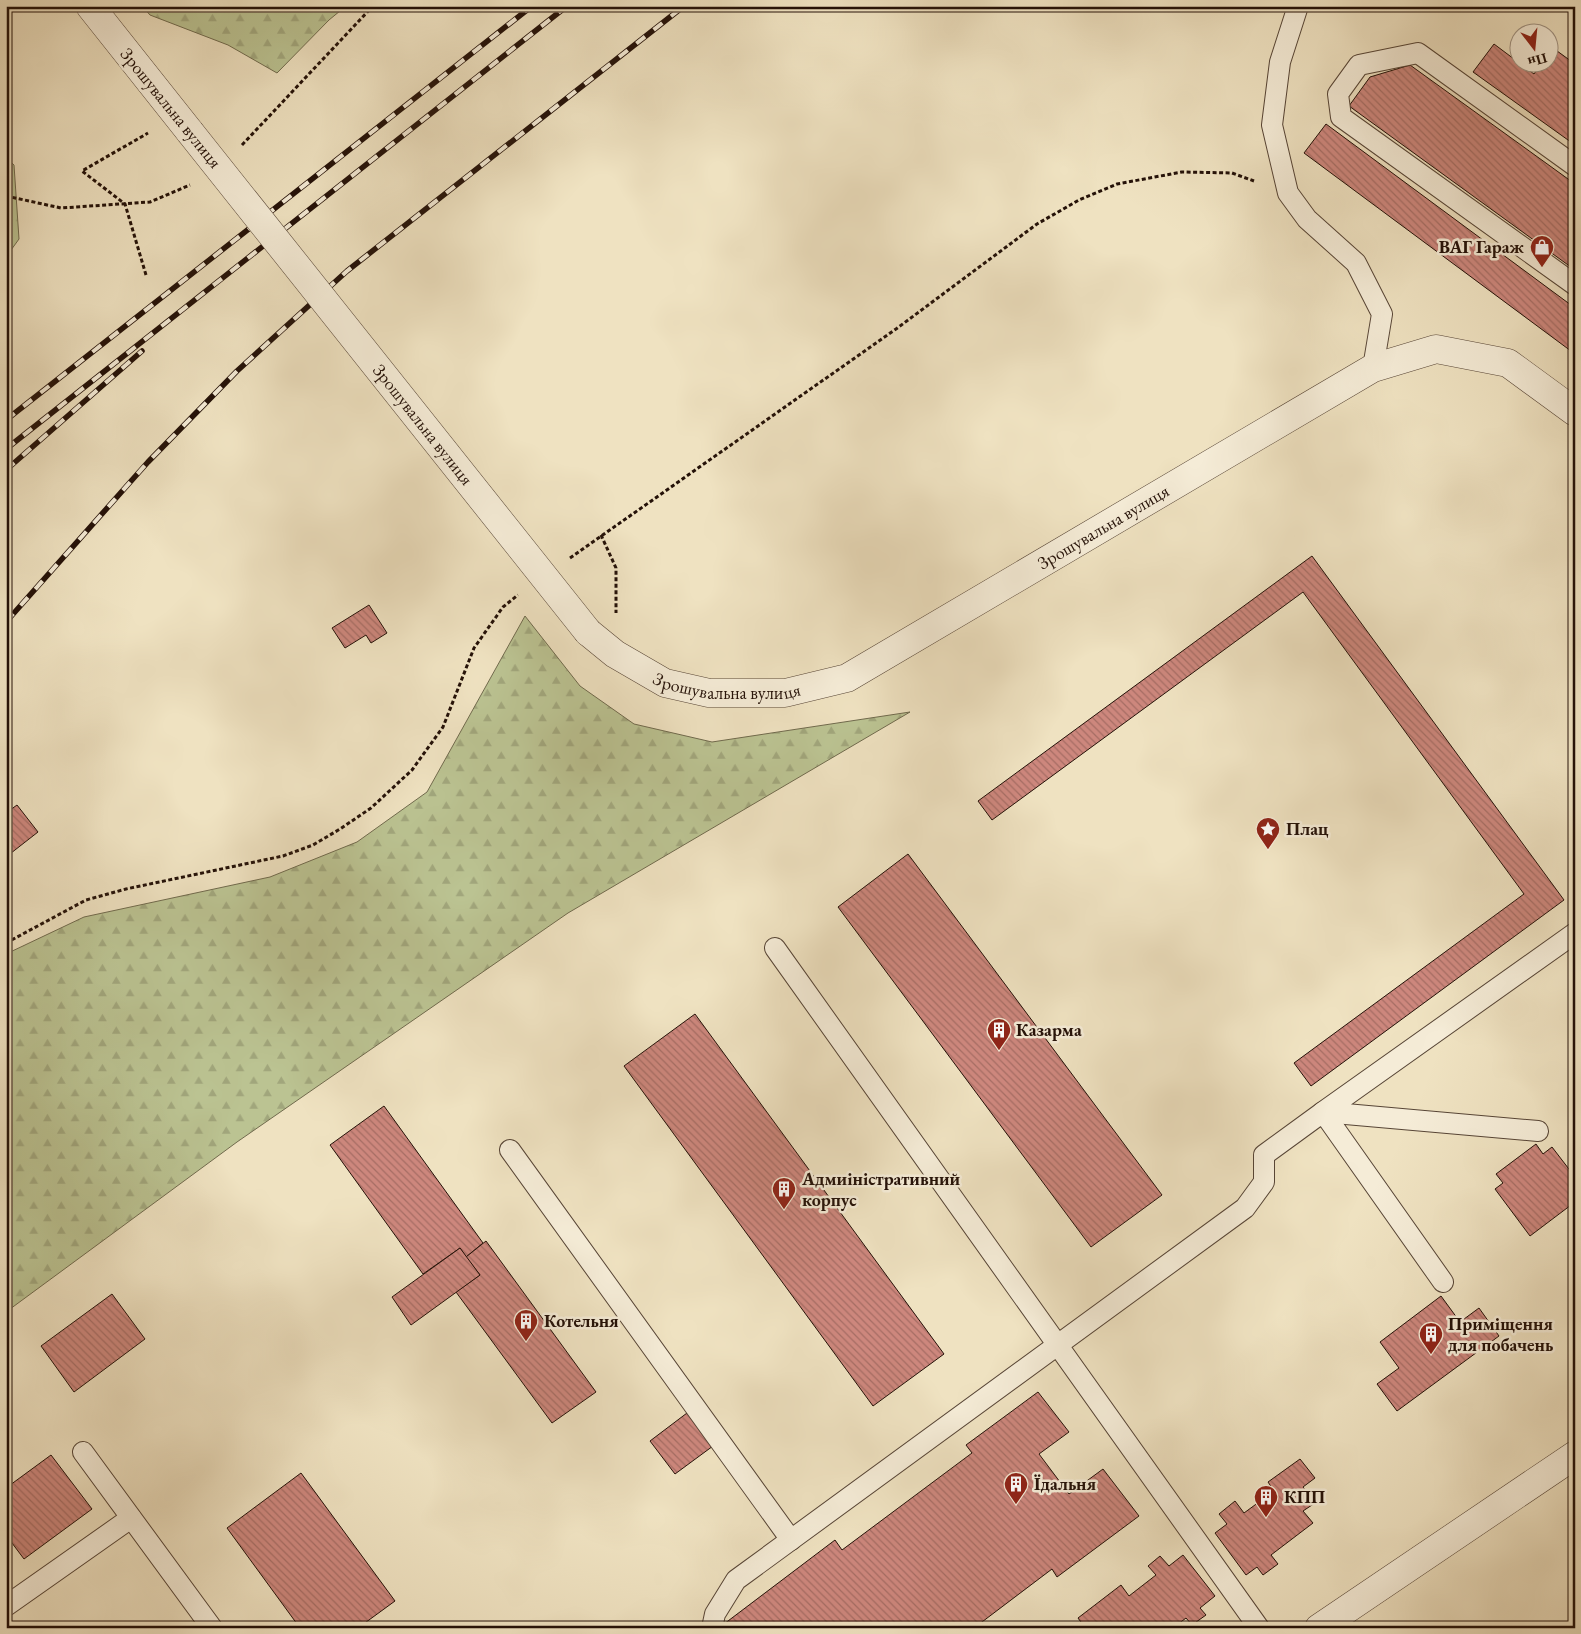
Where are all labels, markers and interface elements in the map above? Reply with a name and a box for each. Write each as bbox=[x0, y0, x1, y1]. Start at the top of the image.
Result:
north arrow bbox=[1508, 22, 1558, 72]
street label: Зрошувальна вулиця bbox=[116, 43, 227, 173]
text: Пн bbox=[1526, 49, 1549, 72]
shop icon: ВАГ Гараж bbox=[1529, 234, 1555, 268]
place label: ВАГ Гараж bbox=[1439, 235, 1525, 258]
street label: Зрошувальна вулиця bbox=[368, 359, 479, 490]
street label: Зрошувальна вулиця bbox=[1033, 479, 1173, 574]
street label: Зрошувальна вулиця bbox=[649, 667, 803, 704]
place icon: Плац bbox=[1255, 816, 1281, 850]
place label: Плац bbox=[1286, 817, 1329, 840]
building icon: Казарма bbox=[986, 1017, 1012, 1051]
place label: Казарма bbox=[1016, 1018, 1082, 1041]
place label: Адмиіністративний корпус bbox=[801, 1167, 961, 1211]
building icon: Адмиіністративний корпус bbox=[771, 1176, 797, 1210]
building icon: Котельня bbox=[513, 1308, 539, 1342]
place label: Котельня bbox=[544, 1309, 619, 1332]
place label: Приміщення для побачень bbox=[1448, 1312, 1553, 1356]
building icon: Приміщення для побачень bbox=[1418, 1321, 1444, 1355]
building icon: Їдальня bbox=[1003, 1471, 1029, 1505]
place label: Їдальня bbox=[1034, 1472, 1097, 1495]
building icon: КПП bbox=[1253, 1484, 1279, 1518]
place label: КПП bbox=[1284, 1485, 1325, 1508]

